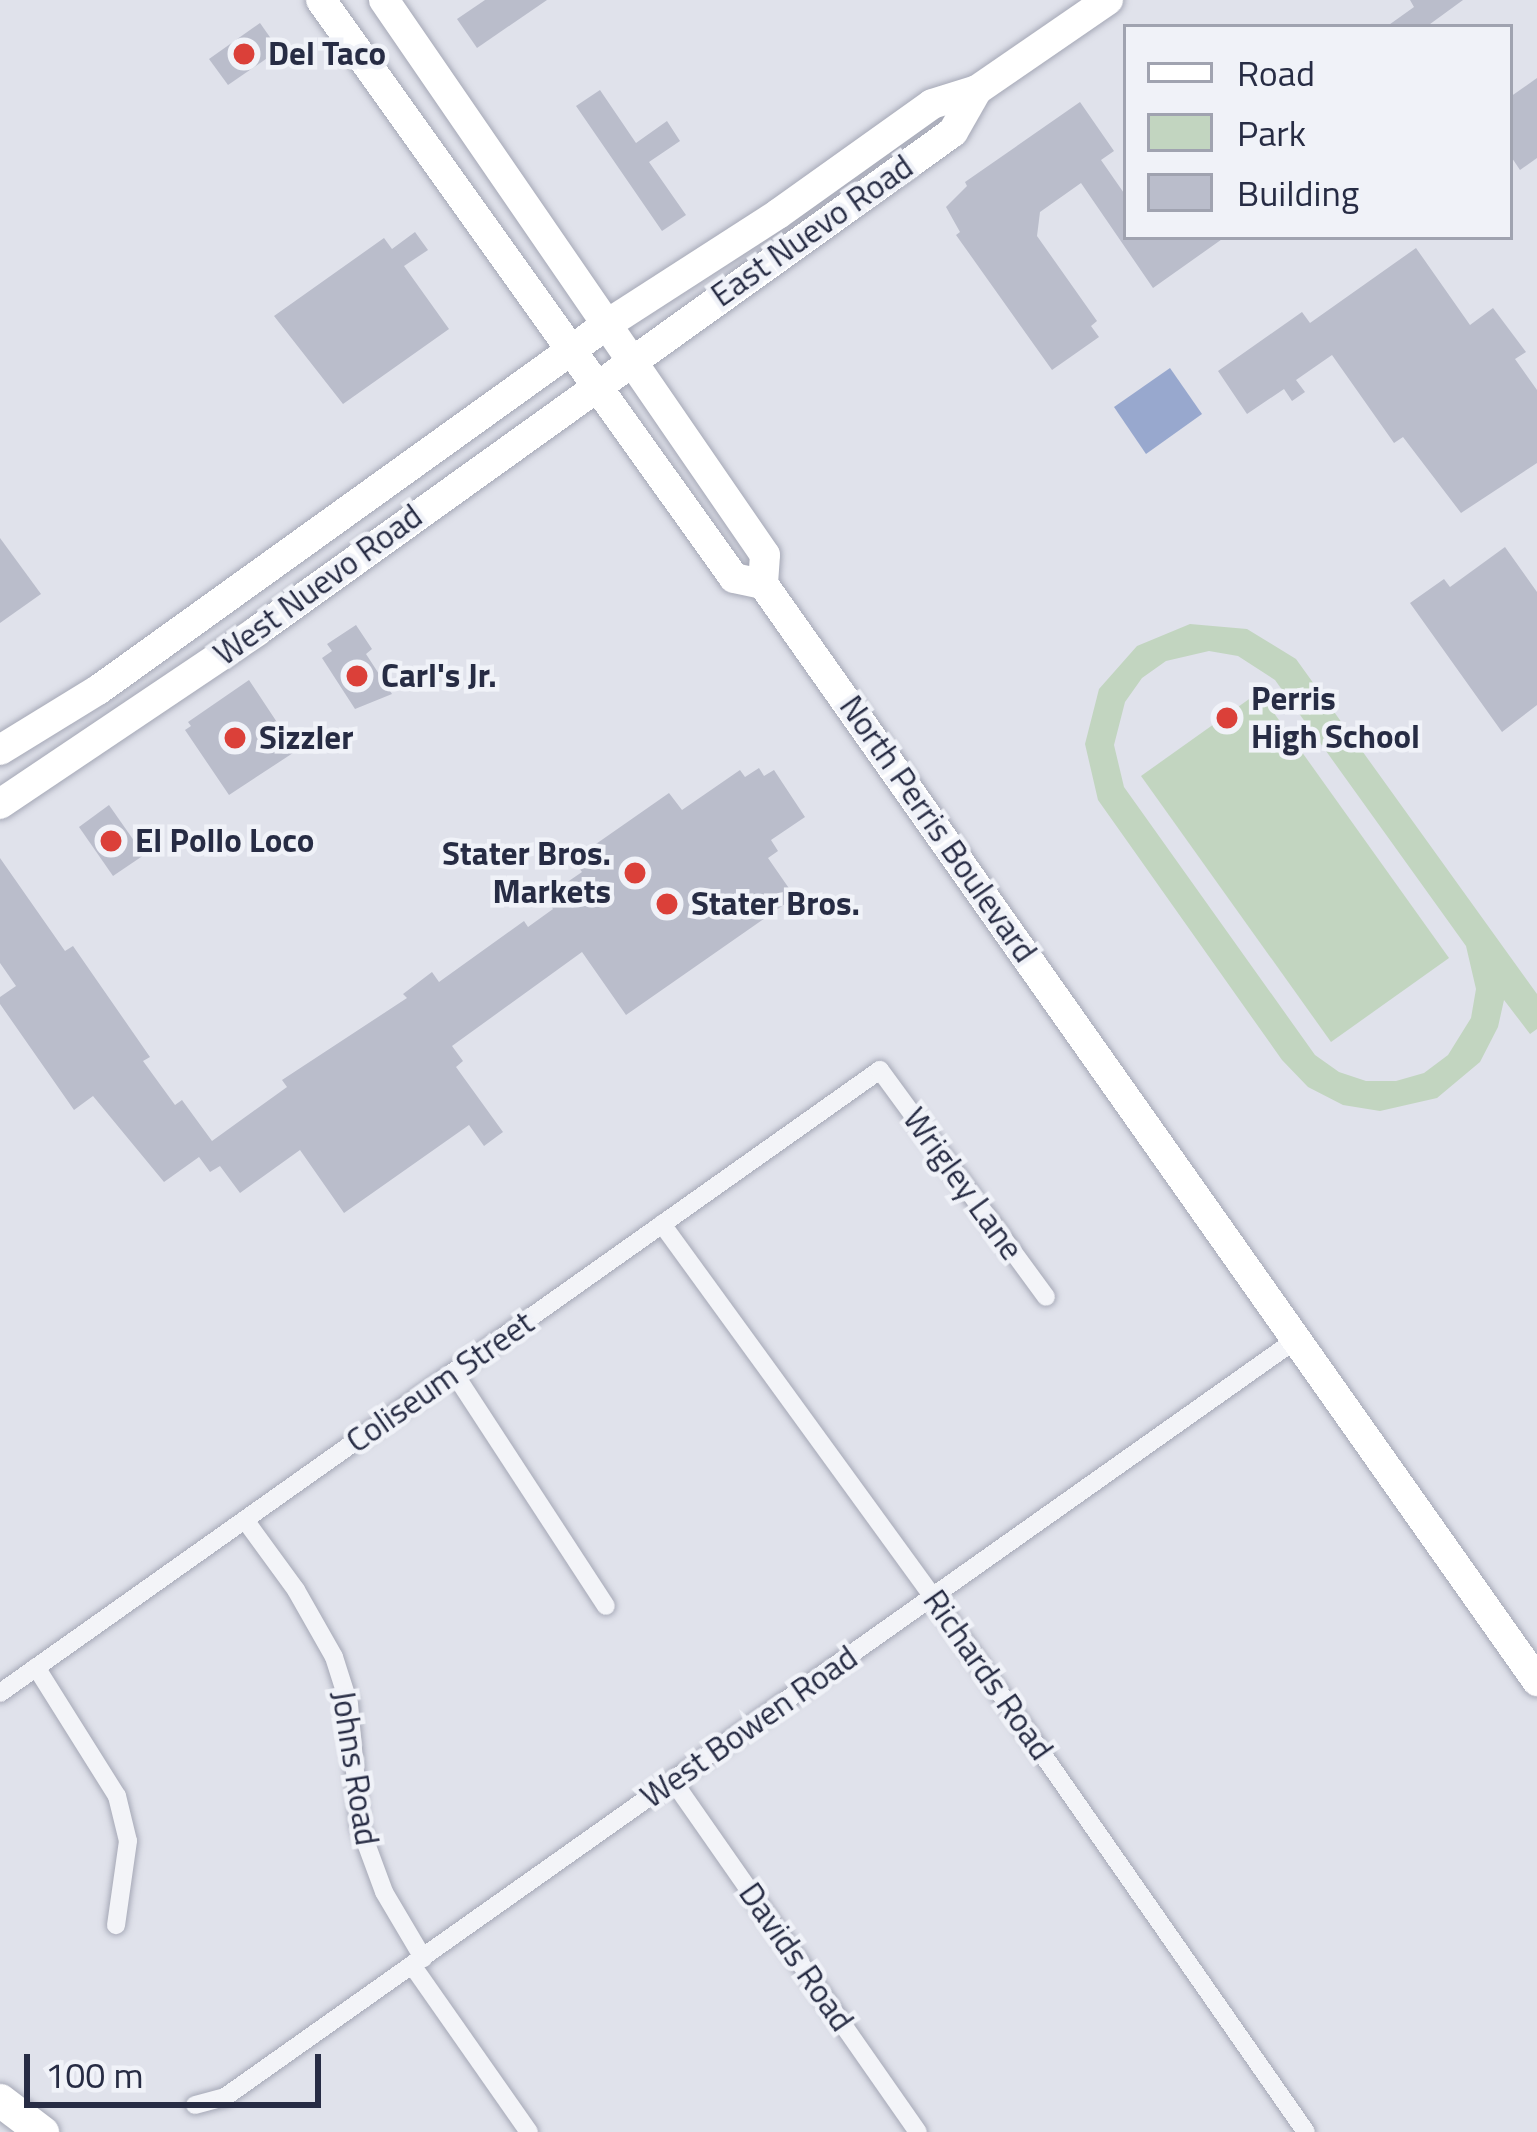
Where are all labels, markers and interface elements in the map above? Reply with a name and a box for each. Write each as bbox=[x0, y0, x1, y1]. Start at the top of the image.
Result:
legend bbox=[1123, 24, 1513, 240]
place label: Del Taco bbox=[268, 34, 386, 74]
marker: Del Taco bbox=[231, 41, 257, 67]
text: Road bbox=[1237, 45, 1315, 100]
text: Park bbox=[1237, 105, 1306, 160]
street label: East Nuevo Road bbox=[704, 147, 920, 315]
text: Building bbox=[1237, 165, 1359, 220]
street label: West Nuevo Road bbox=[206, 496, 430, 674]
place label: Carl's Jr. bbox=[381, 656, 497, 696]
marker: Carl's Jr. bbox=[344, 663, 370, 689]
place label: Perris High School bbox=[1251, 679, 1420, 757]
street label: North Perris Boulevard bbox=[831, 688, 1045, 970]
marker: Perris High School bbox=[1214, 705, 1240, 731]
place label: Sizzler bbox=[259, 718, 353, 758]
marker: Sizzler bbox=[222, 725, 248, 751]
place label: El Pollo Loco bbox=[135, 821, 314, 861]
marker: El Pollo Loco bbox=[98, 828, 124, 854]
place label: Stater Bros. Markets bbox=[442, 834, 611, 912]
marker: Stater Bros. Markets bbox=[622, 860, 648, 886]
place label: Stater Bros. bbox=[691, 884, 860, 924]
marker: Stater Bros. bbox=[654, 891, 680, 917]
street label: Wrigley Lane bbox=[895, 1100, 1031, 1268]
street label: Coliseum Street bbox=[339, 1303, 541, 1461]
street label: Richards Road bbox=[915, 1582, 1061, 1768]
street label: West Bowen Road bbox=[633, 1638, 865, 1816]
street label: Johns Road bbox=[323, 1688, 387, 1848]
street label: Davids Road bbox=[730, 1875, 862, 2039]
scale bar bbox=[30, 2030, 327, 2104]
text: 100 m bbox=[45, 2047, 144, 2102]

